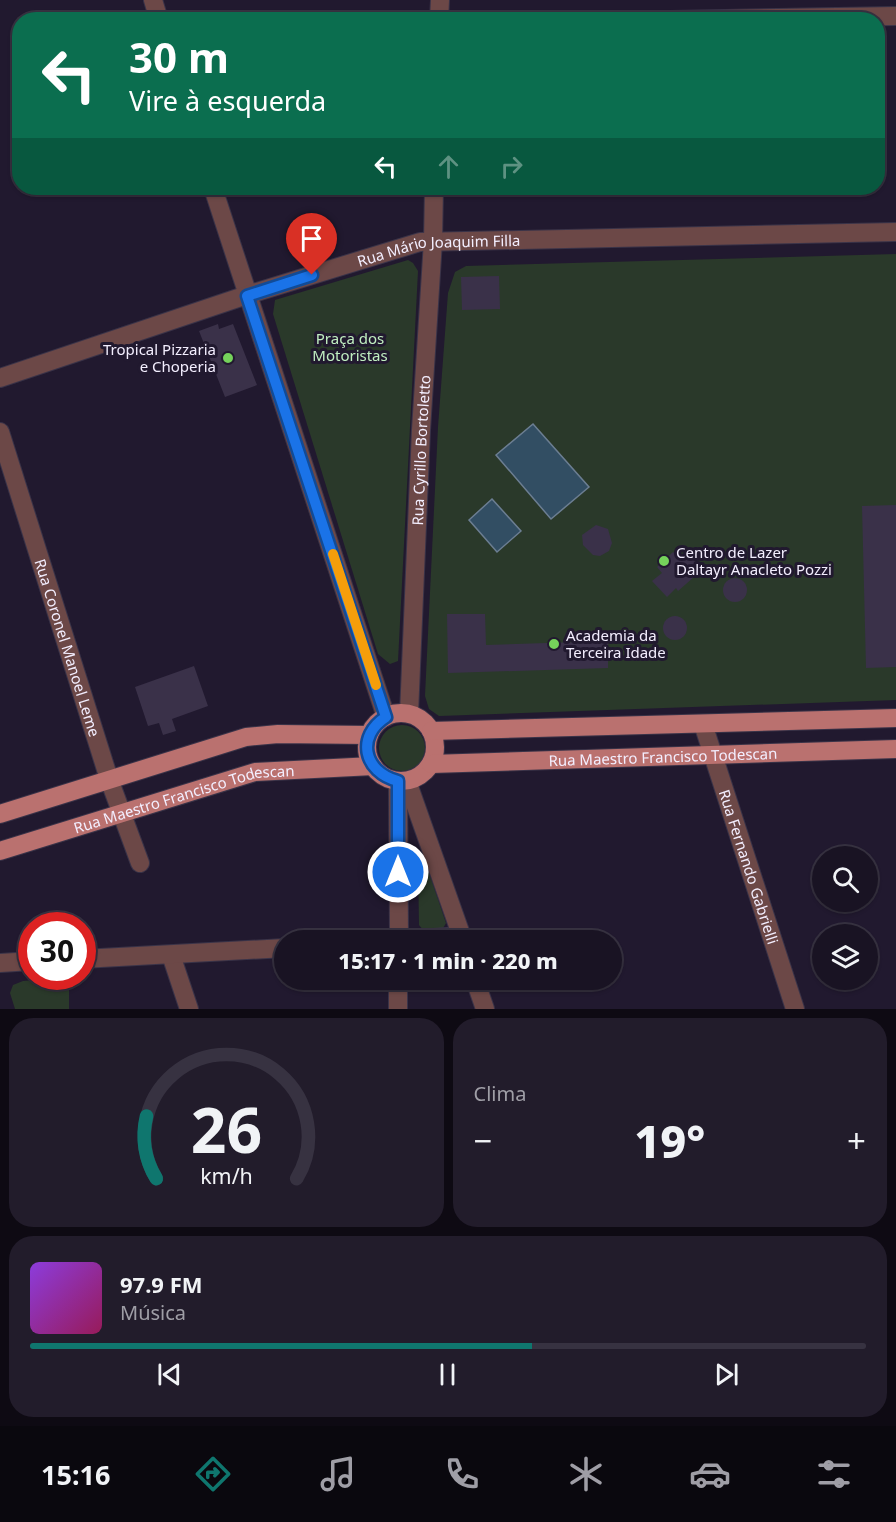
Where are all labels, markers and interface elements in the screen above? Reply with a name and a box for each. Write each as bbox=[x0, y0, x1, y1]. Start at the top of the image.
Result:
text: 30 m bbox=[129, 28, 229, 85]
icon: left bbox=[30, 36, 108, 114]
text: Vire à esquerda bbox=[129, 82, 326, 119]
icon: left bbox=[369, 150, 402, 183]
icon: ahead bbox=[432, 150, 465, 183]
icon: right bbox=[495, 150, 528, 183]
pin bbox=[286, 213, 337, 275]
icon: arrive bbox=[295, 222, 328, 255]
street label: Rua Mário Joaquim Filla bbox=[355, 230, 521, 271]
park label: Praça dos Motoristas bbox=[312, 328, 388, 365]
place label: Tropical Pizzaria e Choperia bbox=[103, 339, 216, 376]
marker: Tropical Pizzaria e Choperia bbox=[221, 351, 235, 365]
street label: Rua Cyrillo Bortoletto bbox=[407, 374, 434, 526]
place label: Centro de Lazer Daltayr Anacleto Pozzi bbox=[676, 542, 832, 579]
marker: Centro de Lazer Daltayr Anacleto Pozzi bbox=[657, 554, 671, 568]
street label: Rua Coronel Manoel Leme bbox=[30, 556, 105, 739]
place label: Academia da Terceira Idade bbox=[566, 625, 666, 662]
marker: Academia da Terceira Idade bbox=[547, 637, 561, 651]
street label: Rua Maestro Francisco Todescan bbox=[548, 743, 778, 770]
street label: Rua Maestro Francisco Todescan bbox=[71, 760, 295, 838]
street label: Rua Fernando Gabrielli bbox=[715, 787, 783, 947]
position arrow bbox=[366, 840, 430, 904]
map controls bbox=[812, 846, 878, 990]
button: search bbox=[812, 846, 878, 912]
speed limit sign: 30 bbox=[18, 912, 96, 990]
button: layers bbox=[812, 924, 878, 990]
text: 15:17 · 1 min · 220 m bbox=[338, 945, 558, 975]
text: Clima bbox=[474, 1080, 526, 1107]
text: 26 bbox=[191, 1086, 262, 1171]
text: 19° bbox=[634, 1110, 705, 1171]
text: − bbox=[474, 1118, 492, 1163]
text: + bbox=[847, 1118, 866, 1163]
text: km/h bbox=[200, 1162, 253, 1191]
text: 97.9 FM bbox=[120, 1269, 202, 1299]
text: Música bbox=[120, 1299, 186, 1326]
icon: previous bbox=[153, 1358, 186, 1391]
icon: pause bbox=[431, 1358, 464, 1391]
icon: next bbox=[710, 1358, 743, 1391]
icon: directions bbox=[192, 1453, 234, 1495]
icon: music bbox=[317, 1453, 359, 1495]
icon: phone bbox=[441, 1453, 483, 1495]
icon: climate bbox=[565, 1453, 607, 1495]
icon: car bbox=[689, 1453, 731, 1495]
icon: filters bbox=[813, 1453, 855, 1495]
text: 15:16 bbox=[41, 1456, 110, 1493]

